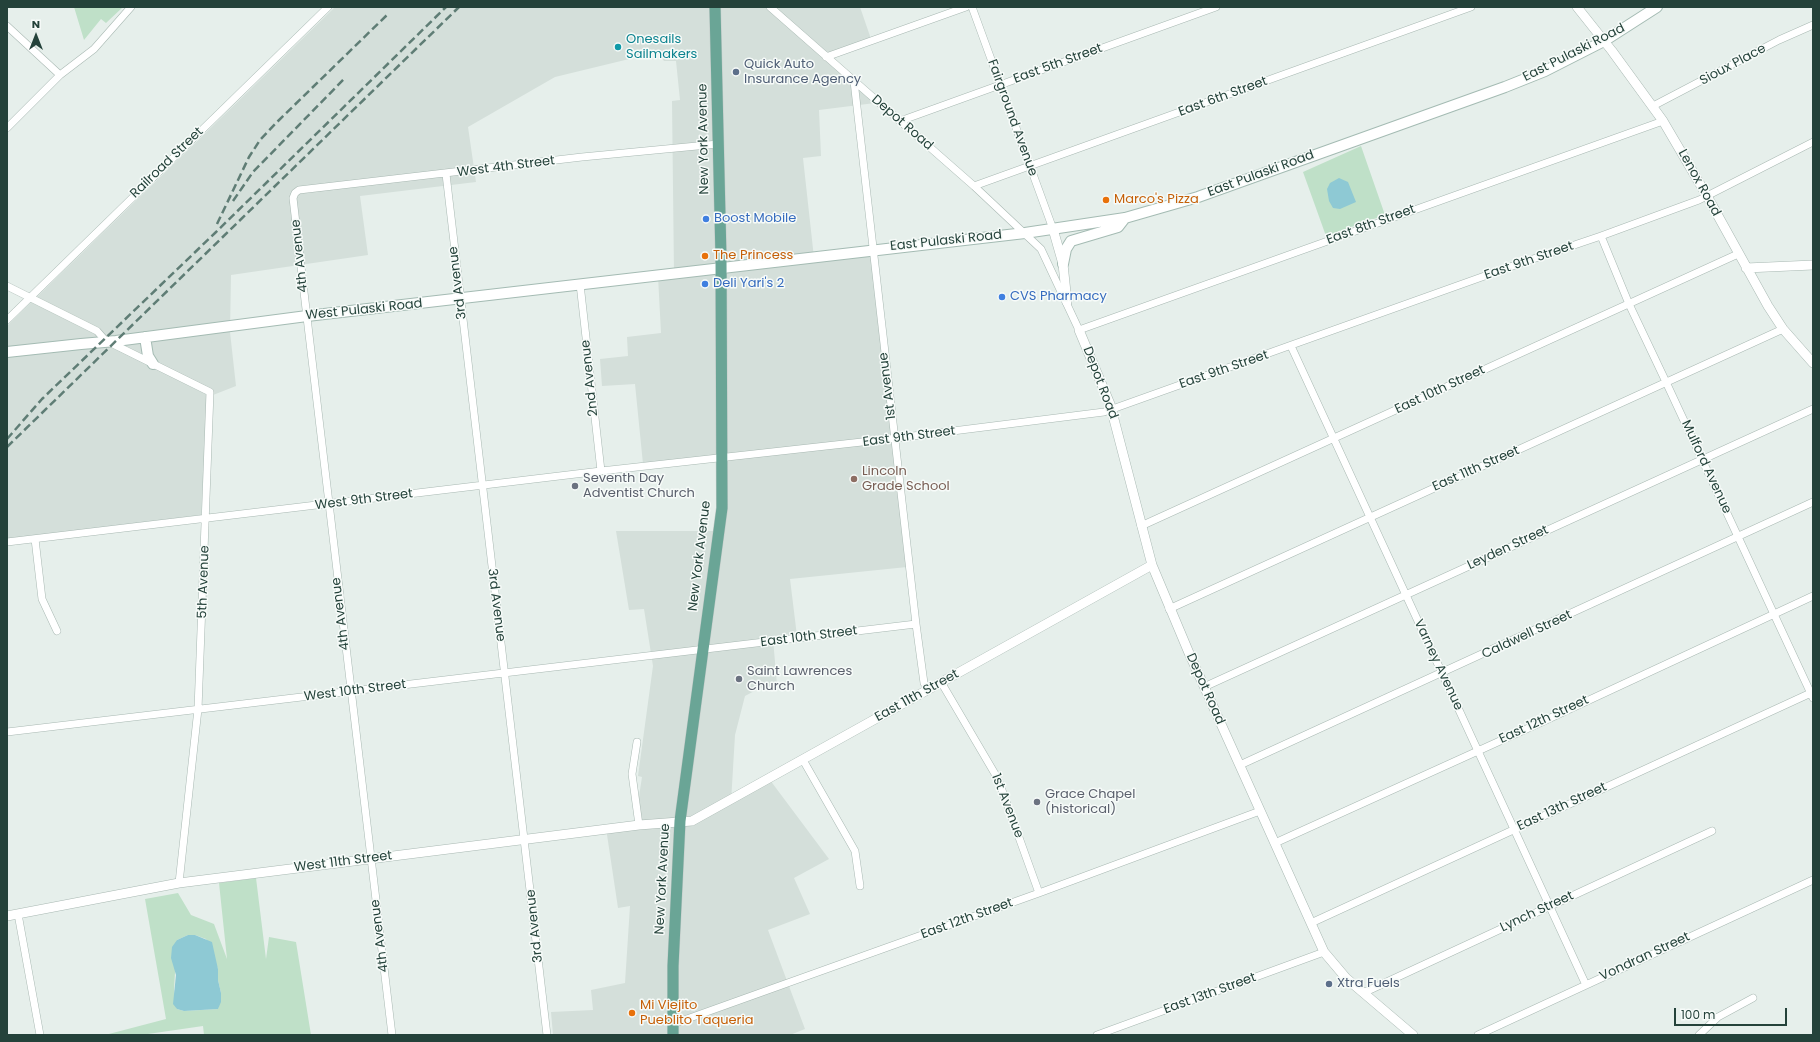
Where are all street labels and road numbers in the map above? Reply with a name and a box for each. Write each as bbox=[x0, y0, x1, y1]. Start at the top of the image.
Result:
street label: East Pulaski Road bbox=[1520, 21, 1628, 85]
street label: East 5th Street bbox=[1012, 41, 1104, 87]
street label: Sioux Place bbox=[1697, 41, 1769, 89]
street label: Fairground Avenue bbox=[984, 58, 1040, 178]
street label: East 6th Street bbox=[1177, 74, 1269, 120]
street label: New York Avenue bbox=[695, 83, 713, 195]
street label: Depot Road bbox=[868, 92, 936, 154]
street label: Railroad Street bbox=[127, 124, 207, 202]
street label: East Pulaski Road bbox=[1206, 147, 1316, 201]
street label: Lenox Road bbox=[1674, 147, 1724, 219]
street label: West 4th Street bbox=[456, 153, 556, 181]
street label: East 8th Street bbox=[1325, 202, 1417, 248]
street label: 4th Avenue bbox=[288, 219, 312, 293]
street label: East Pulaski Road bbox=[889, 227, 1003, 255]
street label: East 9th Street bbox=[1482, 238, 1576, 284]
street label: 3rd Avenue bbox=[446, 246, 470, 320]
street label: West Pulaski Road bbox=[305, 296, 423, 324]
street label: 2nd Avenue bbox=[578, 339, 602, 417]
street label: Depot Road bbox=[1079, 345, 1121, 421]
street label: East 9th Street bbox=[1177, 347, 1271, 393]
street label: 1st Avenue bbox=[876, 351, 900, 421]
street label: East 10th Street bbox=[1393, 362, 1487, 418]
street label: Mulford Avenue bbox=[1678, 418, 1734, 516]
street label: East 9th Street bbox=[862, 424, 956, 450]
street label: East 11th Street bbox=[1430, 443, 1522, 495]
street label: West 9th Street bbox=[314, 486, 414, 514]
street label: New York Avenue bbox=[685, 500, 715, 612]
street label: Leyden Street bbox=[1465, 522, 1551, 574]
street label: 5th Avenue bbox=[195, 545, 213, 619]
street label: 3rd Avenue bbox=[484, 568, 508, 642]
street label: 4th Avenue bbox=[329, 577, 353, 651]
street label: Caldwell Street bbox=[1480, 607, 1574, 663]
street label: Varney Avenue bbox=[1410, 617, 1466, 713]
street label: East 10th Street bbox=[760, 623, 858, 651]
street label: Depot Road bbox=[1182, 651, 1228, 727]
street label: East 11th Street bbox=[872, 667, 962, 725]
street label: West 10th Street bbox=[303, 677, 407, 705]
street label: East 12th Street bbox=[1497, 693, 1591, 747]
street label: 1st Avenue bbox=[988, 771, 1026, 841]
street label: East 13th Street bbox=[1515, 779, 1609, 835]
street label: New York Avenue bbox=[652, 823, 674, 935]
street label: West 11th Street bbox=[293, 848, 393, 876]
street label: Lynch Street bbox=[1498, 888, 1576, 936]
street label: 3rd Avenue bbox=[523, 889, 547, 963]
street label: East 12th Street bbox=[919, 895, 1015, 943]
street label: 4th Avenue bbox=[368, 899, 392, 973]
street label: Vondran Street bbox=[1597, 929, 1693, 985]
street label: East 13th Street bbox=[1162, 970, 1258, 1018]

